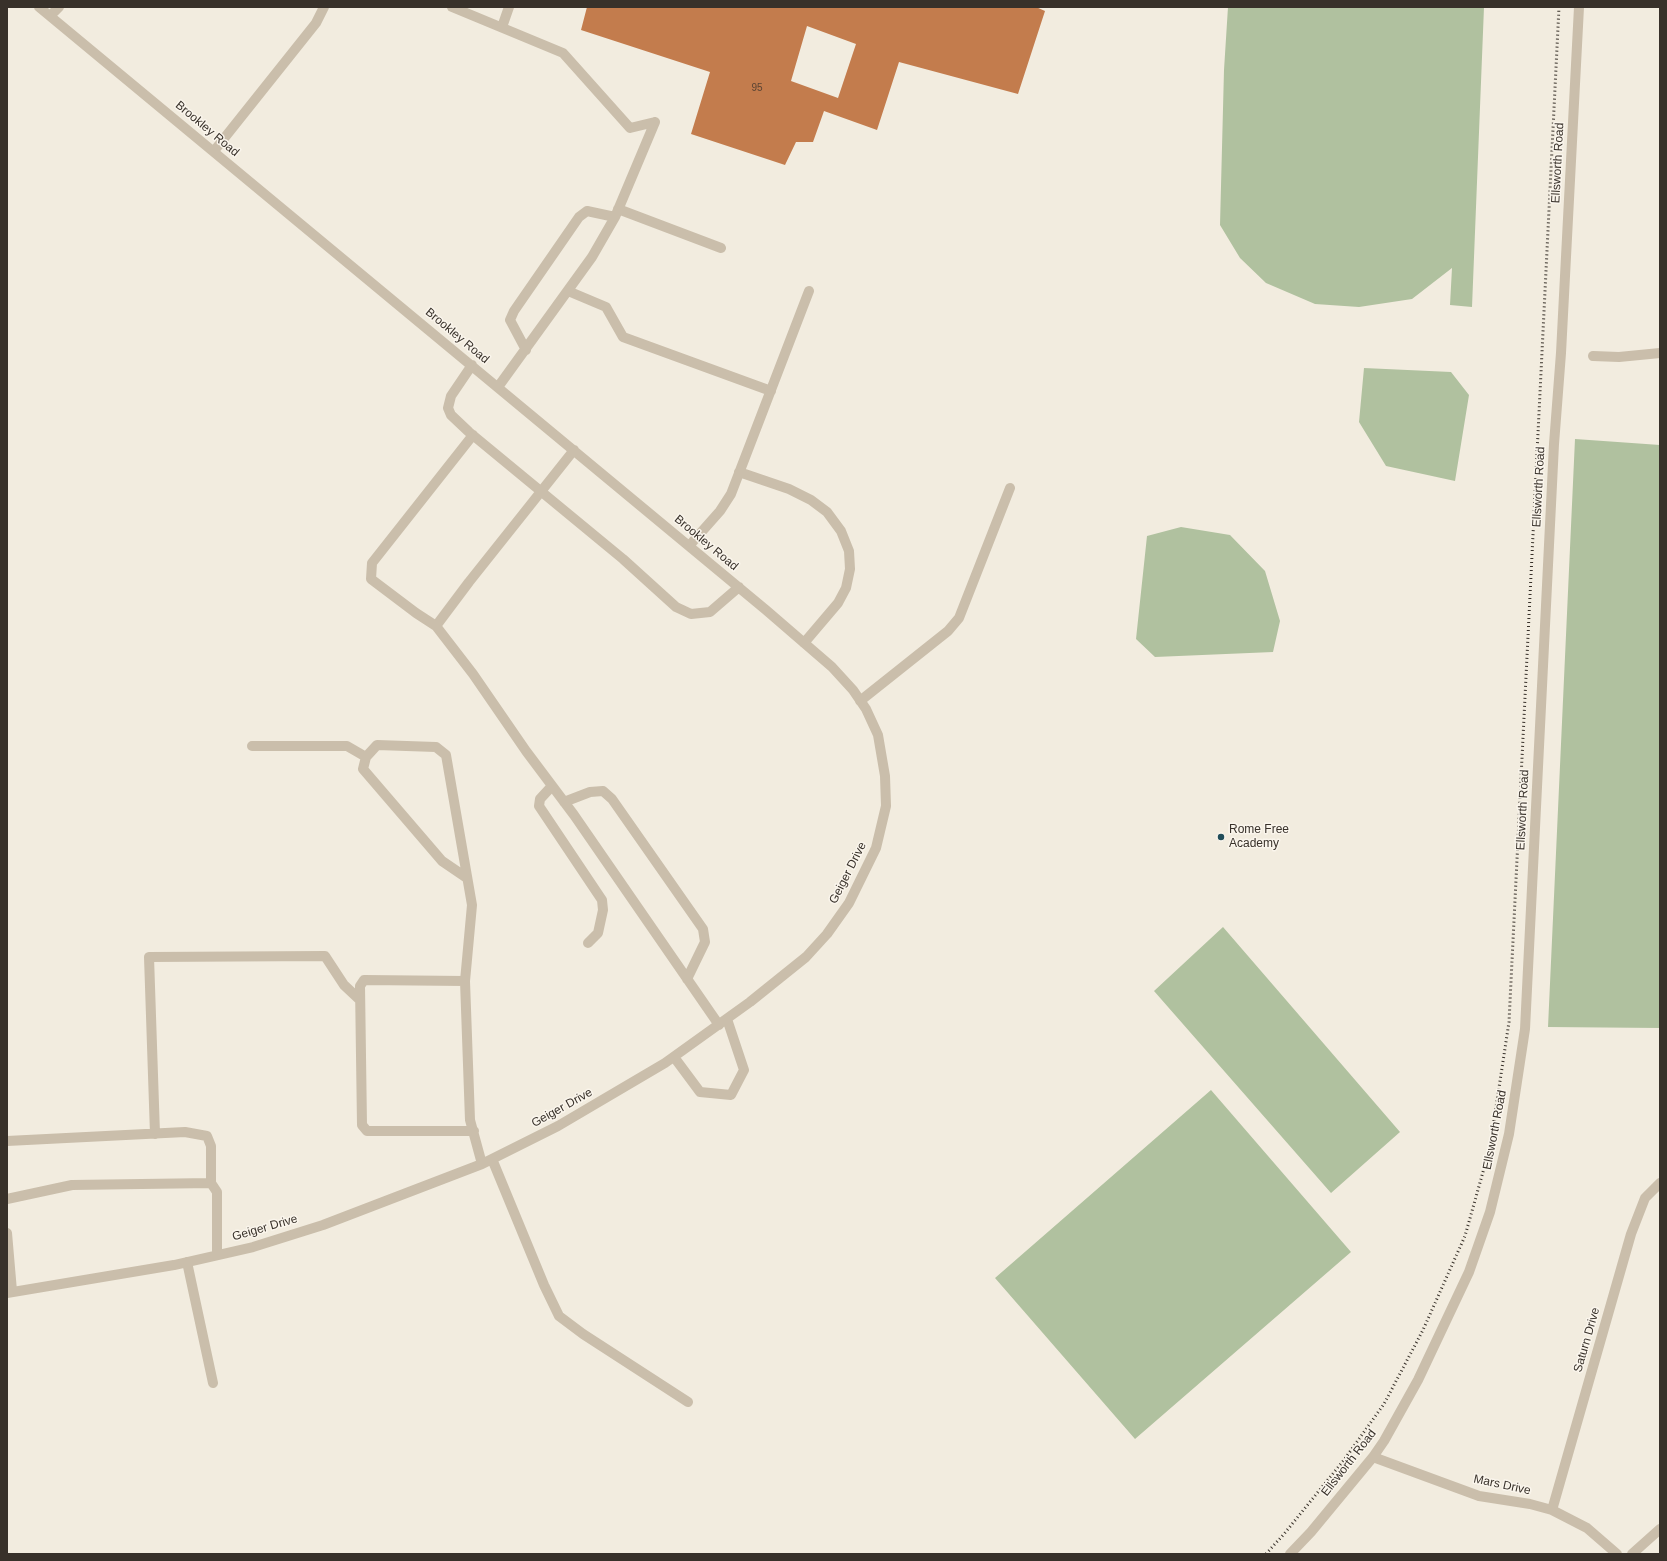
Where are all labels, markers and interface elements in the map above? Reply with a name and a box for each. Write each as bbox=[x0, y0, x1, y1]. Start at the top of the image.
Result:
house number: 95 bbox=[751, 82, 763, 94]
street label: Brookley Road bbox=[172, 98, 242, 160]
street label: Ellsworth Road bbox=[1549, 122, 1567, 204]
street label: Brookley Road bbox=[422, 305, 492, 367]
street label: Ellsworth Road bbox=[1530, 446, 1548, 528]
street label: Brookley Road bbox=[671, 512, 741, 574]
street label: Ellsworth Road bbox=[1514, 769, 1532, 851]
place label: Rome Free Academy bbox=[1229, 823, 1289, 851]
marker: Rome Free Academy bbox=[1216, 832, 1226, 842]
street label: Geiger Drive bbox=[826, 840, 870, 906]
street label: Geiger Drive bbox=[529, 1085, 595, 1131]
street label: Ellsworth Road bbox=[1480, 1089, 1510, 1171]
street label: Geiger Drive bbox=[231, 1212, 299, 1244]
street label: Saturn Drive bbox=[1571, 1306, 1603, 1374]
street label: Ellsworth Road bbox=[1318, 1427, 1380, 1499]
street label: Mars Drive bbox=[1472, 1472, 1532, 1498]

